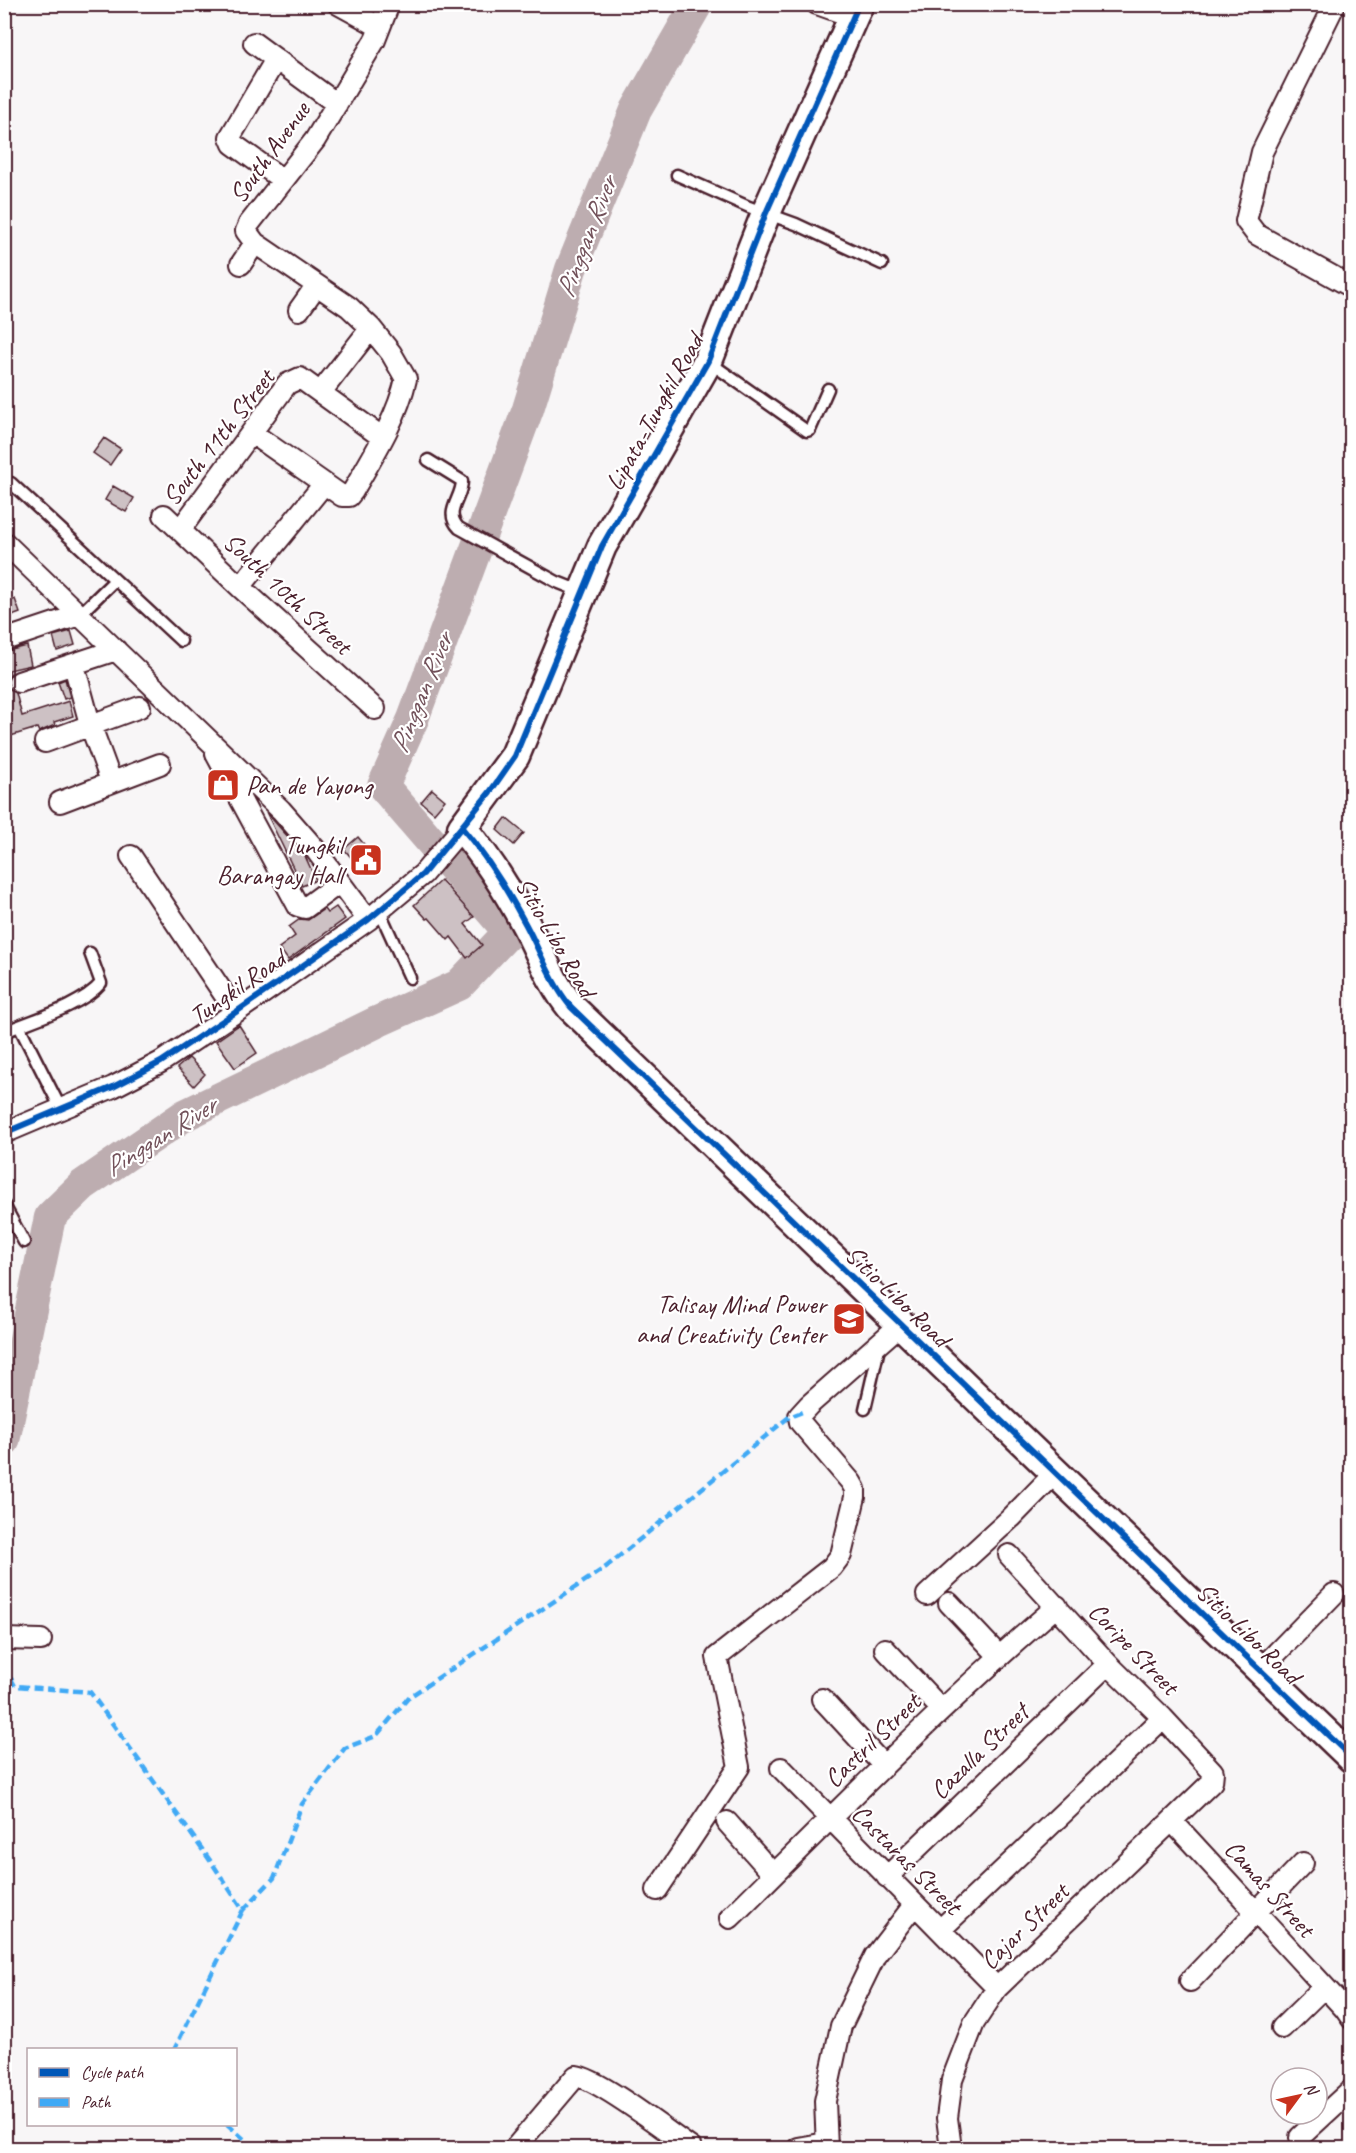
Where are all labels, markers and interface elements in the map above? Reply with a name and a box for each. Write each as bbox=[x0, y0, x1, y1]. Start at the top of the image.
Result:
street label: South Avenue bbox=[222, 94, 318, 210]
water label: Pinggan River bbox=[548, 168, 626, 302]
street label: Lipata-Tungkil Road bbox=[598, 325, 713, 496]
street label: South 11th Street bbox=[155, 361, 283, 512]
street label: South 10th Street bbox=[216, 525, 361, 663]
water label: Pinggan River bbox=[382, 624, 462, 758]
shop icon: Pan de Yayong bbox=[205, 767, 241, 803]
place label: Pan de Yayong bbox=[246, 769, 374, 802]
place label: Tungkil Barangay Hall bbox=[217, 829, 348, 892]
public building icon: Tungkil Barangay Hall bbox=[348, 842, 384, 878]
street label: Sitio Libo Road bbox=[508, 871, 605, 1006]
street label: Tungkil Road bbox=[183, 940, 295, 1032]
water label: Pinggan River bbox=[98, 1086, 226, 1184]
street label: Sitio Libo Road bbox=[838, 1238, 960, 1357]
place label: Talisay Mind Power and Creativity Center bbox=[636, 1288, 829, 1351]
school or university icon: Talisay Mind Power and Creativity Center bbox=[831, 1301, 867, 1337]
street label: Sitio Libo Road bbox=[1189, 1575, 1311, 1694]
street label: Coripe Street bbox=[1081, 1595, 1188, 1703]
street label: Castril Street bbox=[817, 1684, 929, 1795]
street label: Cazalla Street bbox=[923, 1694, 1038, 1807]
street label: Castaras Street bbox=[844, 1797, 970, 1923]
street label: Camas Street bbox=[1217, 1833, 1324, 1946]
street label: Cajar Street bbox=[973, 1874, 1077, 1977]
legend bbox=[27, 2048, 237, 2126]
text: Cycle path bbox=[81, 2061, 144, 2083]
north arrow bbox=[1269, 2066, 1329, 2126]
text: N bbox=[1300, 2079, 1324, 2101]
text: Path bbox=[81, 2091, 111, 2113]

